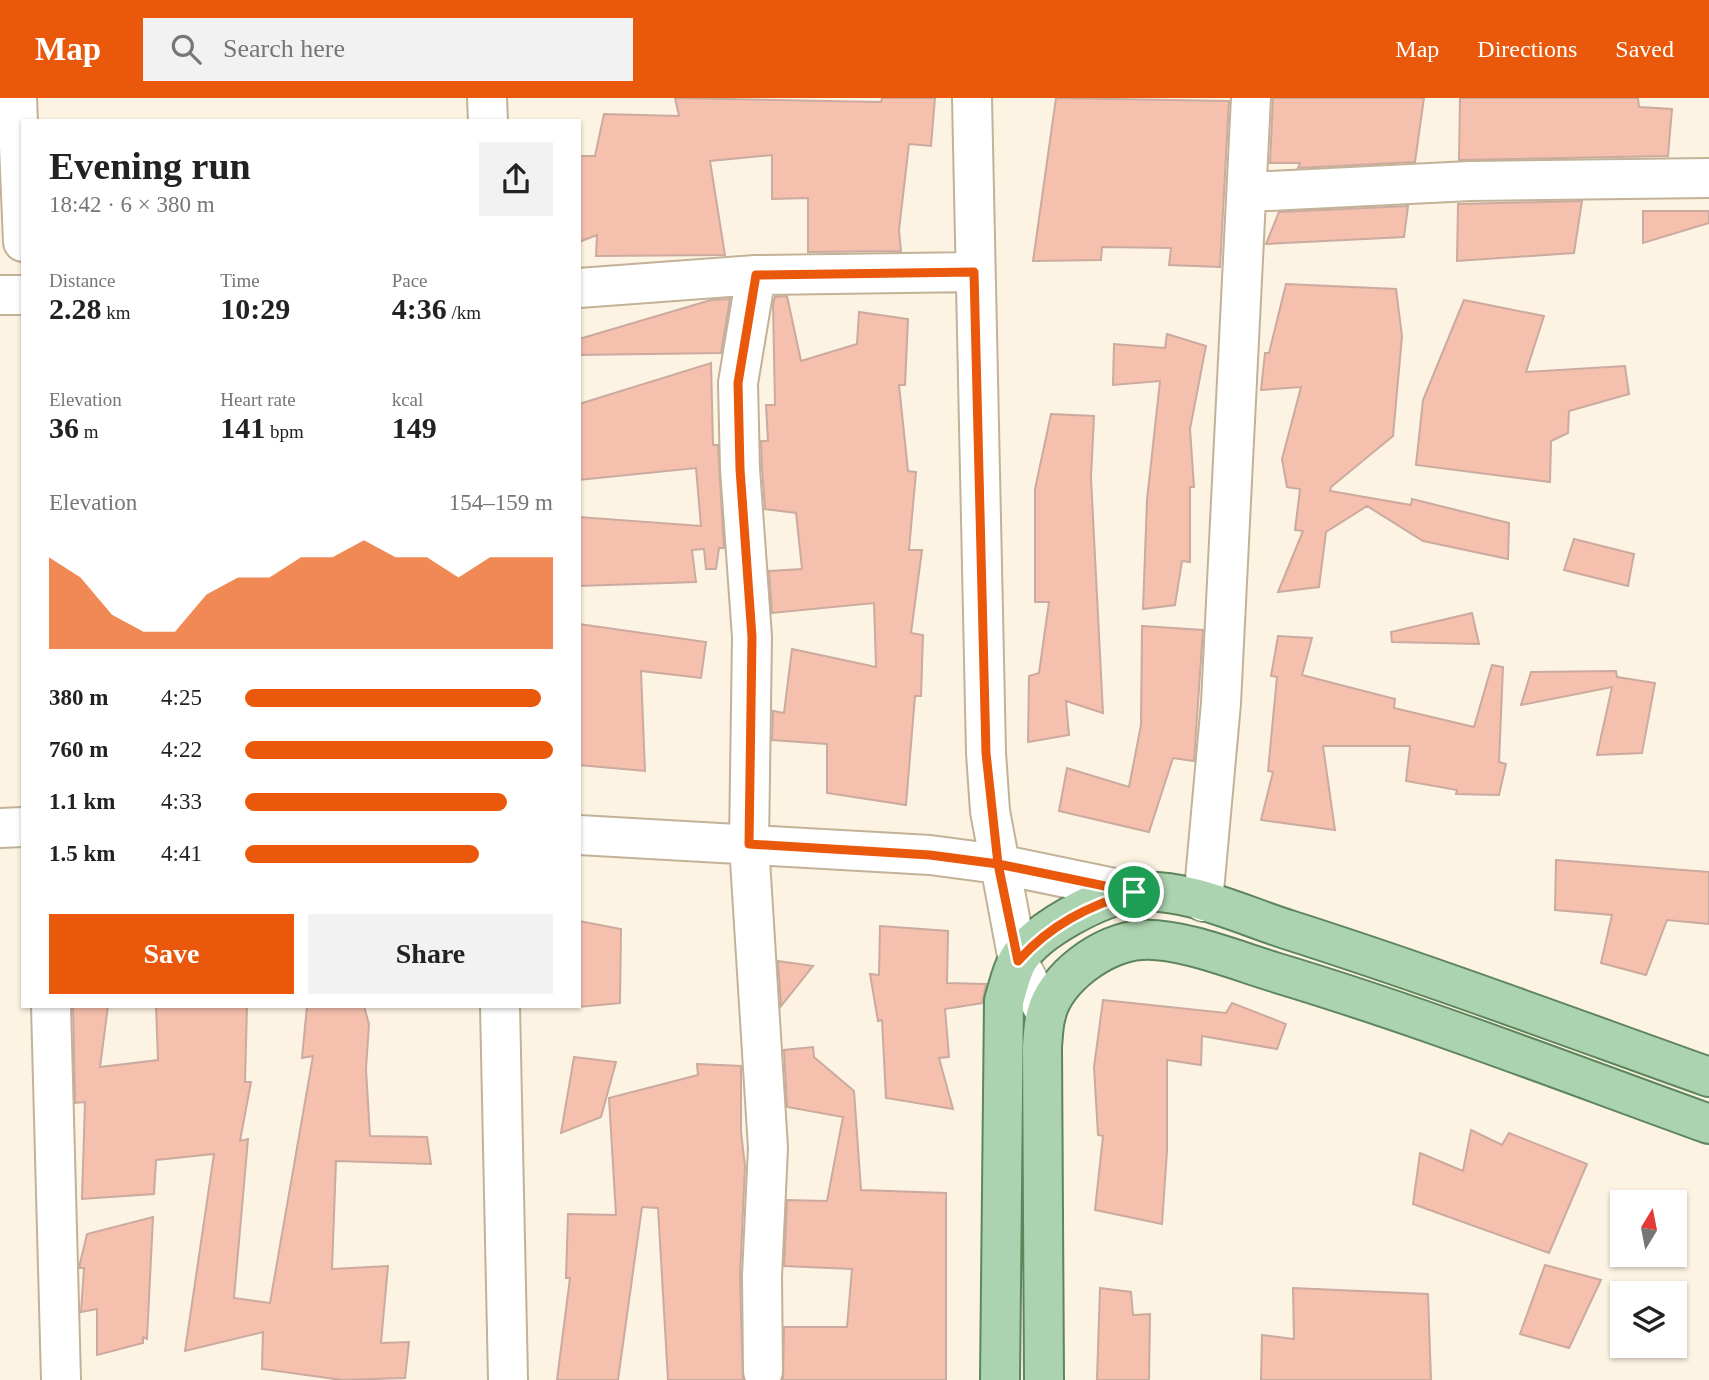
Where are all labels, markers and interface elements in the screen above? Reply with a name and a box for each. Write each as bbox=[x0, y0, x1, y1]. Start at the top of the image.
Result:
search box bbox=[143, 18, 633, 81]
icon: search bbox=[167, 30, 205, 68]
text: Map bbox=[35, 31, 101, 67]
text: Search here bbox=[223, 34, 345, 63]
text: Map bbox=[1395, 36, 1439, 62]
text: Directions bbox=[1477, 36, 1577, 62]
text: Saved bbox=[1615, 36, 1674, 62]
button: share bbox=[479, 142, 553, 216]
text: Evening run bbox=[49, 145, 251, 187]
text: 18:42 · 6 × 380 m bbox=[49, 192, 215, 217]
text: Distance bbox=[49, 270, 115, 291]
text: Time bbox=[220, 270, 260, 291]
text: Pace bbox=[392, 270, 428, 291]
text: 2.28 bbox=[49, 292, 102, 325]
text: 10:29 bbox=[220, 292, 290, 325]
text: 4:36 bbox=[392, 292, 447, 325]
text: km bbox=[102, 302, 131, 323]
text: /km bbox=[447, 302, 481, 323]
text: Elevation bbox=[49, 389, 122, 410]
text: Heart rate bbox=[220, 389, 296, 410]
text: kcal bbox=[392, 389, 423, 410]
text: 36 bbox=[49, 411, 79, 444]
text: 141 bbox=[220, 411, 265, 444]
text: 149 bbox=[392, 411, 437, 444]
text: m bbox=[79, 421, 99, 442]
text: bpm bbox=[265, 421, 304, 442]
text: Elevation bbox=[49, 490, 137, 515]
text: 154–159 m bbox=[449, 490, 553, 515]
text: 380 m bbox=[49, 685, 108, 710]
text: 4:25 bbox=[161, 685, 202, 710]
text: 760 m bbox=[49, 737, 108, 762]
text: 4:22 bbox=[161, 737, 202, 762]
text: 1.1 km bbox=[49, 789, 115, 814]
text: 4:33 bbox=[161, 789, 202, 814]
text: 1.5 km bbox=[49, 841, 115, 866]
text: 4:41 bbox=[161, 841, 202, 866]
pin bbox=[1104, 862, 1164, 922]
icon: arrive bbox=[1115, 873, 1153, 911]
button: Save bbox=[49, 914, 294, 994]
button: Share bbox=[308, 914, 553, 994]
north arrow bbox=[1610, 1190, 1687, 1267]
map controls bbox=[1610, 1190, 1687, 1358]
button: layers bbox=[1610, 1281, 1687, 1358]

